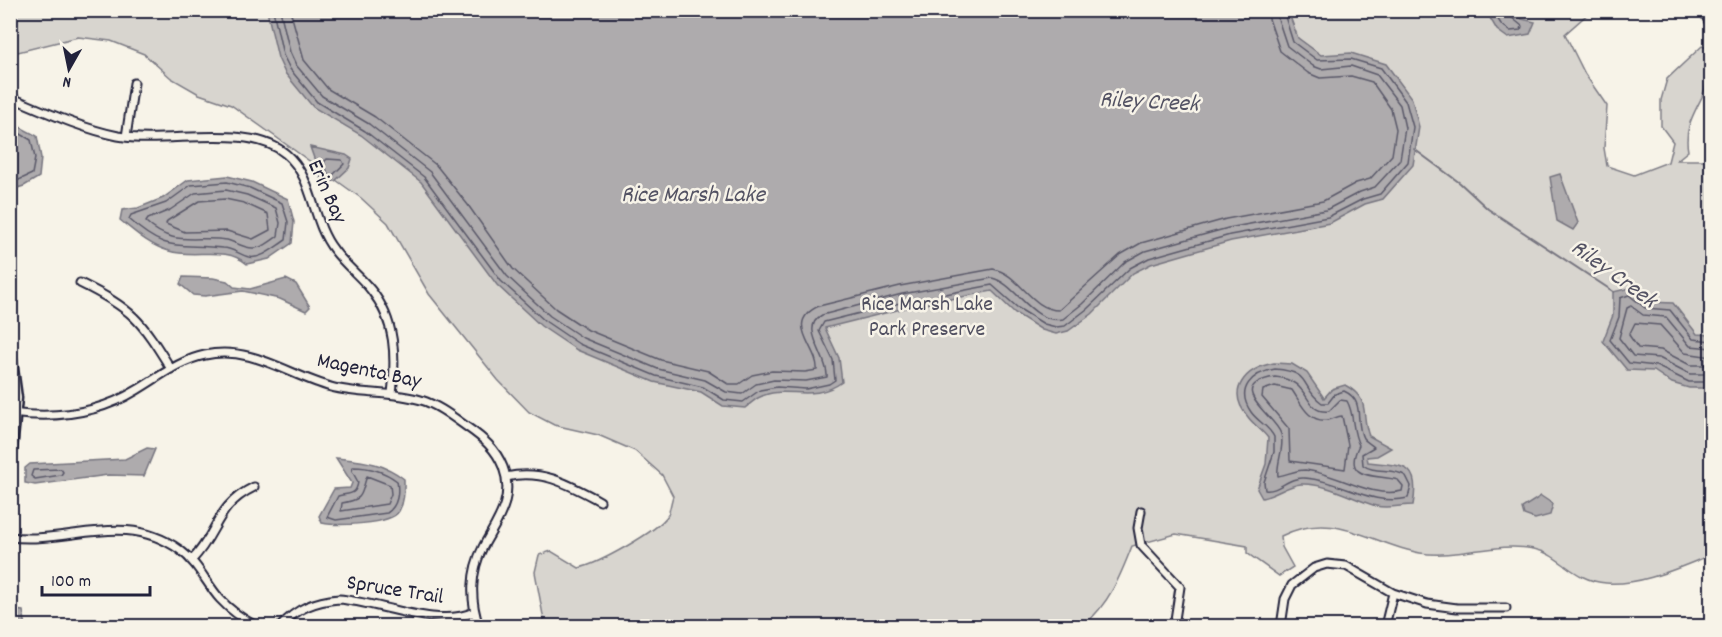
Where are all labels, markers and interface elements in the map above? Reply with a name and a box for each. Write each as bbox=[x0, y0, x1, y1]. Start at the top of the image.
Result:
north arrow bbox=[39, 39, 99, 99]
text: N bbox=[61, 69, 73, 93]
water label: Riley Creek bbox=[1099, 83, 1202, 123]
street label: Erin Bay bbox=[298, 155, 354, 230]
water label: Rice Marsh Lake bbox=[621, 179, 766, 213]
water label: Riley Creek bbox=[1563, 232, 1665, 319]
park label: Rice Marsh Lake Park Preserve bbox=[861, 290, 993, 346]
street label: Magenta Bay bbox=[314, 346, 425, 398]
scale bar bbox=[42, 559, 150, 597]
street label: Spruce Trail bbox=[344, 568, 446, 614]
text: 100 m bbox=[51, 570, 91, 595]

